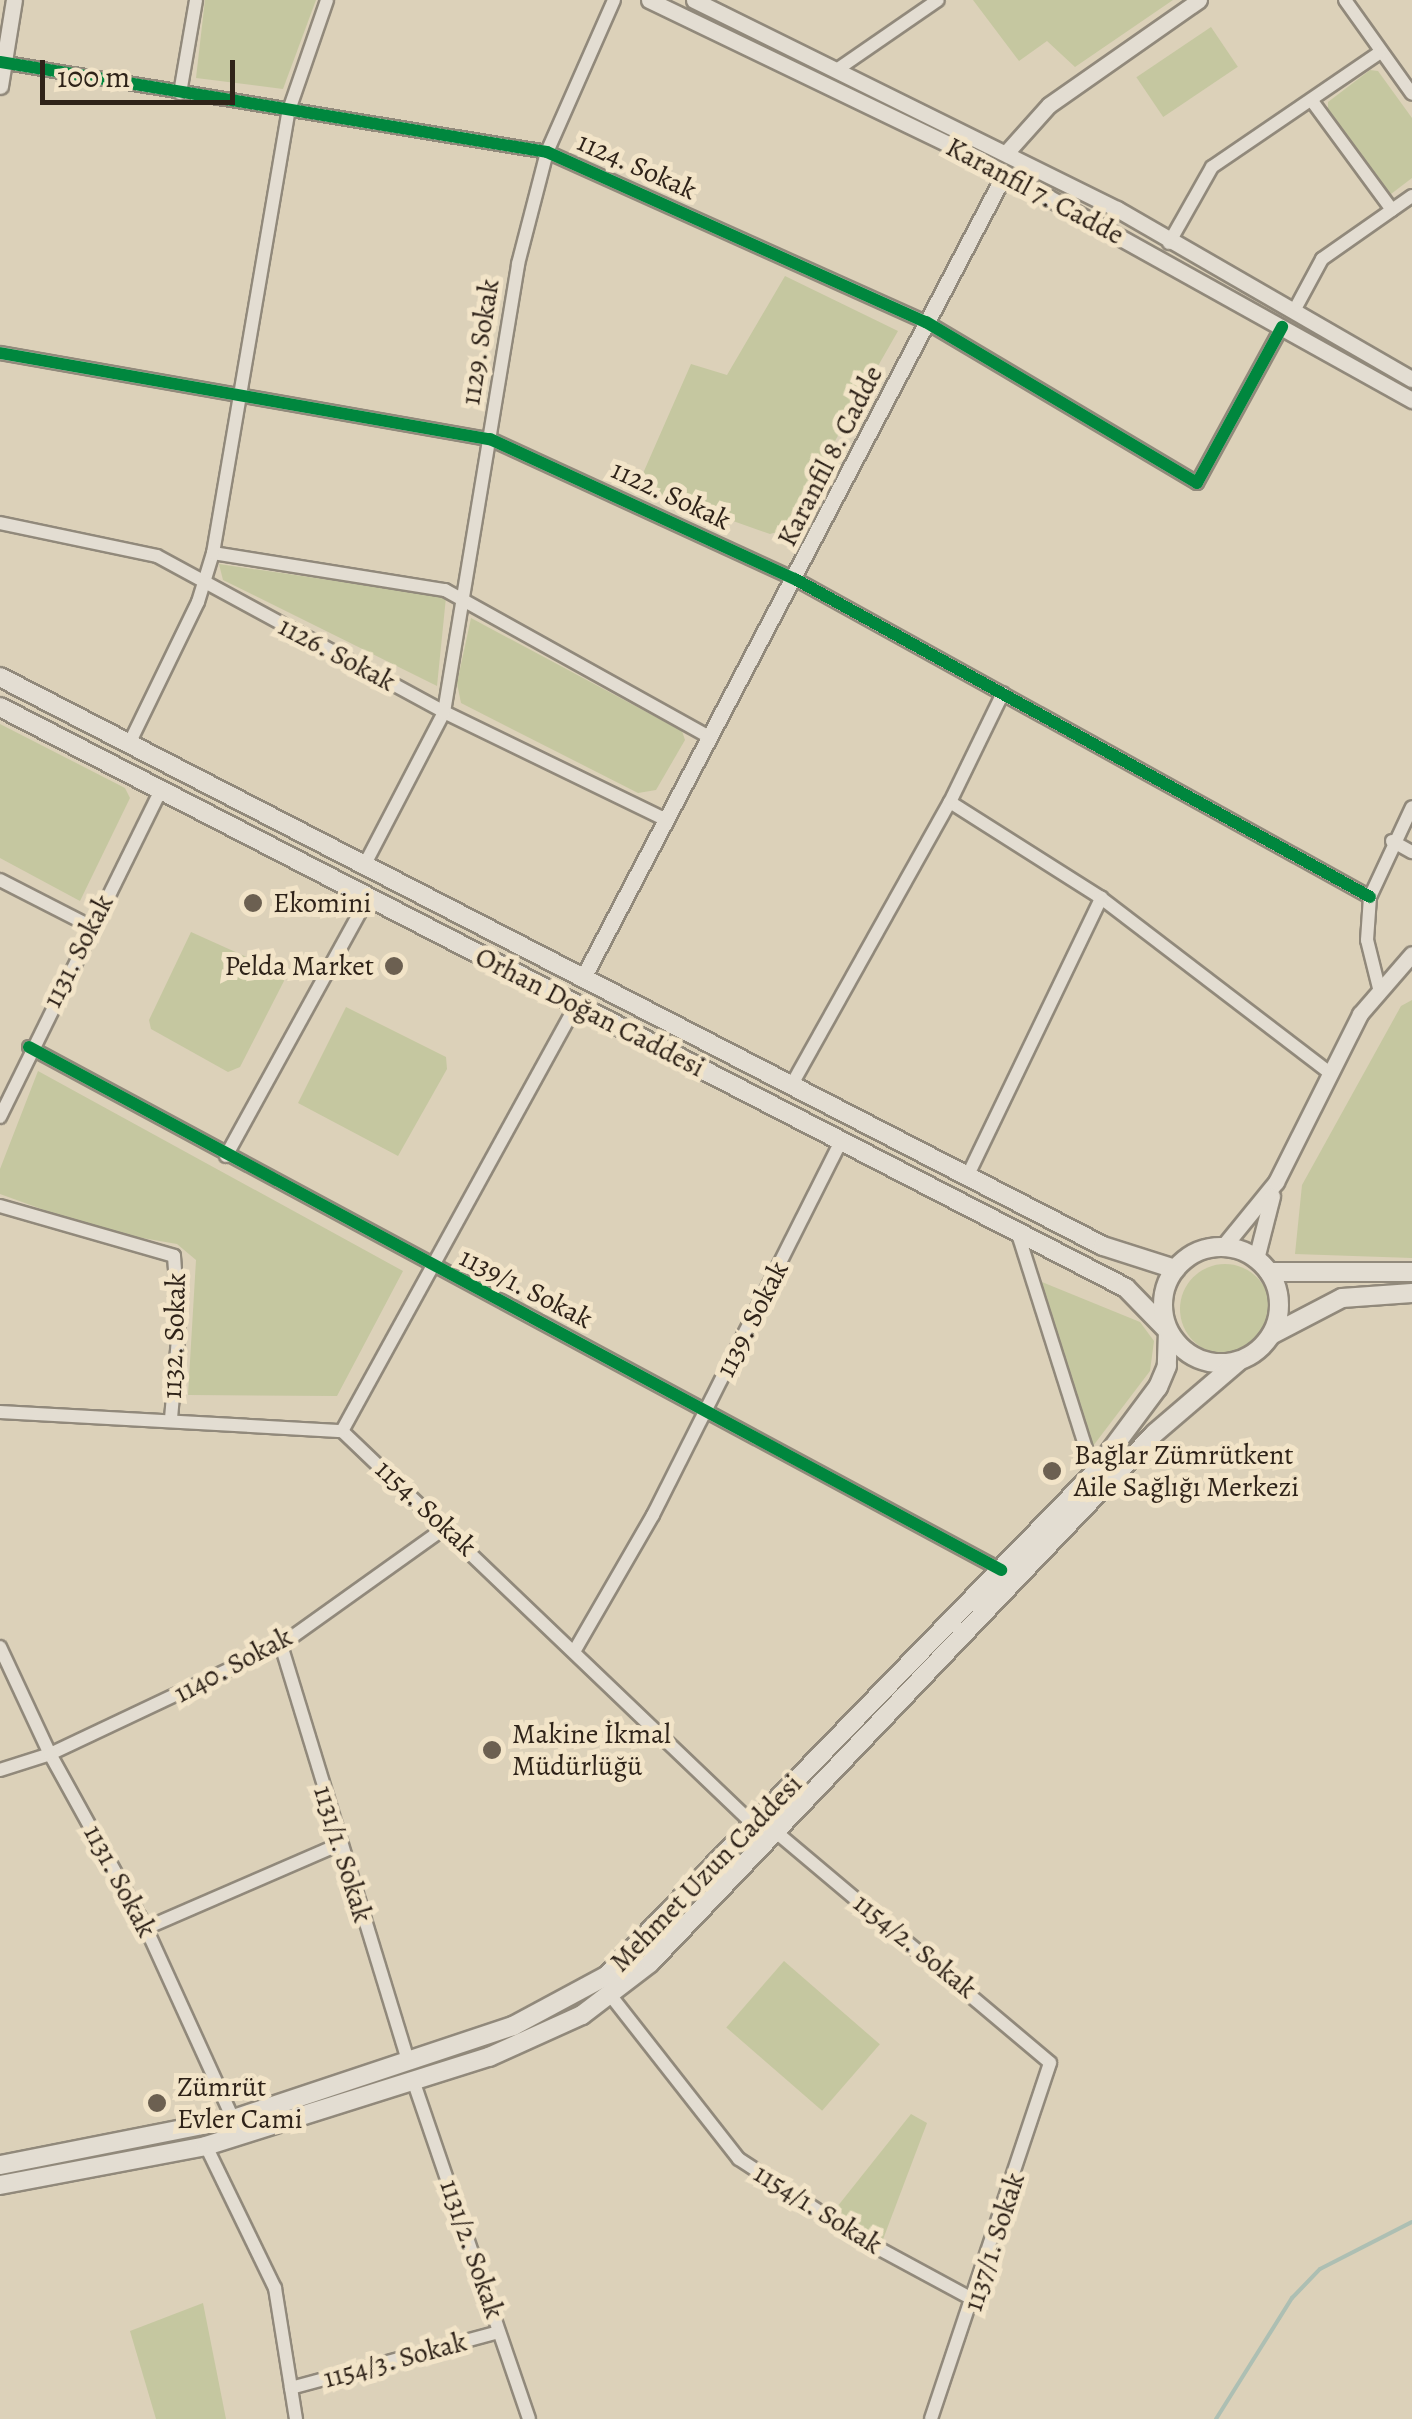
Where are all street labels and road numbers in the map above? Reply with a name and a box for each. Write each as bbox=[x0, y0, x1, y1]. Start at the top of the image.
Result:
street label: 1124. Sokak bbox=[572, 125, 702, 207]
street label: Karanfil 7. Cadde bbox=[940, 130, 1130, 252]
street label: 1129. Sokak bbox=[453, 276, 507, 408]
street label: Karanfil 8. Cadde bbox=[770, 360, 890, 552]
street label: 1122. Sokak bbox=[606, 453, 736, 537]
street label: 1126. Sokak bbox=[273, 609, 401, 699]
street label: 1131. Sokak bbox=[35, 889, 121, 1013]
street label: Orhan Doğan Caddesi bbox=[470, 940, 710, 1084]
street label: 1139/1. Sokak bbox=[454, 1240, 598, 1336]
street label: 1139. Sokak bbox=[708, 1255, 796, 1383]
street label: 1132. Sokak bbox=[155, 1272, 193, 1400]
street label: 1154. Sokak bbox=[368, 1453, 484, 1563]
street label: 1140. Sokak bbox=[168, 1620, 298, 1710]
street label: Mehmet Uzun Caddesi bbox=[603, 1767, 809, 1979]
street label: 1131/1. Sokak bbox=[306, 1781, 380, 1927]
street label: 1131. Sokak bbox=[76, 1819, 164, 1943]
street label: 1154/2. Sokak bbox=[847, 1886, 983, 2006]
street label: 1154/1. Sokak bbox=[747, 2156, 889, 2262]
street label: 1137/1. Sokak bbox=[956, 2168, 1032, 2316]
street label: 1131/2. Sokak bbox=[432, 2175, 512, 2323]
street label: 1154/3. Sokak bbox=[319, 2325, 471, 2395]

